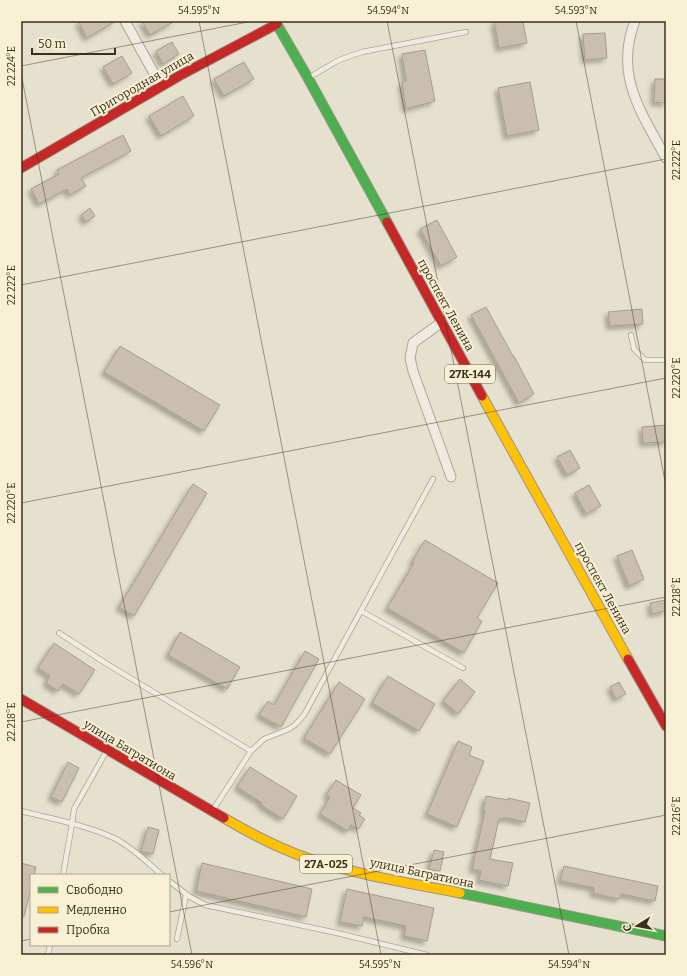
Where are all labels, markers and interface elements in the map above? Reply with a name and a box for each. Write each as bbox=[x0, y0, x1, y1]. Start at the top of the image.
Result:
text: 54.595°N bbox=[178, 5, 220, 17]
text: 54.594°N bbox=[367, 5, 409, 17]
text: 54.593°N bbox=[555, 5, 597, 17]
scale bar bbox=[32, 30, 115, 56]
text: 50 m bbox=[38, 37, 67, 51]
text: 22.224°E bbox=[6, 46, 18, 86]
street label: Пригородная улица bbox=[88, 49, 196, 119]
text: 22.222°E bbox=[671, 140, 683, 180]
street label: проспект Ленина bbox=[415, 257, 477, 354]
text: 22.222°E bbox=[6, 265, 18, 305]
text: 22.220°E bbox=[671, 358, 683, 398]
road number: 27К-144 bbox=[445, 365, 495, 383]
text: 22.220°E bbox=[6, 483, 18, 523]
street label: проспект Ленина bbox=[572, 540, 634, 637]
text: 22.218°E bbox=[671, 577, 683, 617]
text: 22.218°E bbox=[6, 702, 18, 742]
street label: улица Багратиона bbox=[80, 716, 179, 783]
text: 22.216°E bbox=[671, 797, 683, 835]
road number: 27А-025 bbox=[300, 855, 352, 873]
street label: улица Багратиона bbox=[368, 855, 476, 891]
legend bbox=[30, 874, 170, 946]
text: Свободно bbox=[66, 883, 123, 897]
text: Медленно bbox=[66, 903, 127, 917]
north arrow bbox=[617, 906, 657, 946]
text: Пробка bbox=[66, 923, 110, 937]
text: С bbox=[621, 923, 635, 932]
text: 54.596°N bbox=[171, 959, 213, 971]
text: 54.595°N bbox=[359, 959, 401, 971]
text: 54.594°N bbox=[548, 959, 590, 971]

